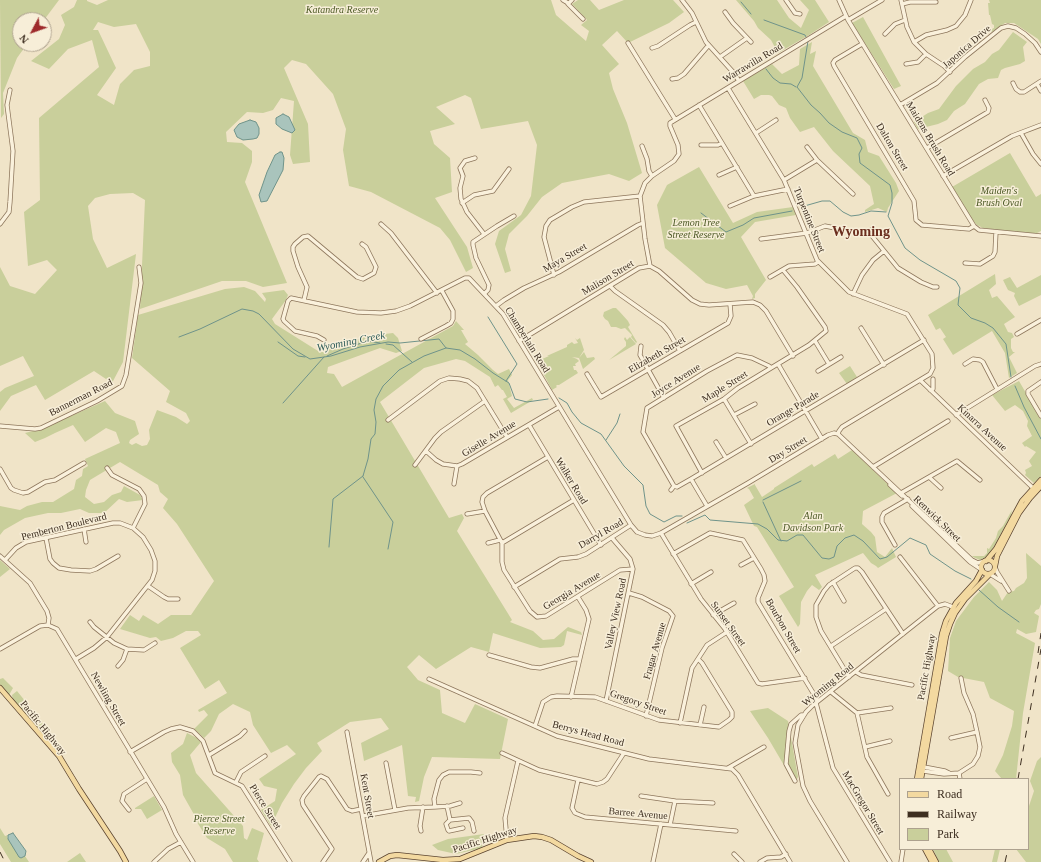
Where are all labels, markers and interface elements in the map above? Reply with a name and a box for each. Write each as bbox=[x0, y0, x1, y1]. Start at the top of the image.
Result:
park label: Katandra Reserve bbox=[306, 4, 378, 16]
north arrow bbox=[12, 12, 52, 52]
street label: Japonica Drive bbox=[940, 23, 994, 71]
text: N bbox=[17, 32, 31, 46]
street label: Warrawilla Road bbox=[721, 40, 785, 86]
street label: Maidens Brush Road bbox=[903, 100, 957, 178]
street label: Dalton Street bbox=[873, 121, 911, 173]
park label: Maiden's Brush Oval bbox=[976, 185, 1022, 208]
street label: Turpentine Street bbox=[790, 186, 828, 254]
park label: Lemon Tree Street Reserve bbox=[667, 217, 725, 240]
district label: Wyoming bbox=[832, 224, 890, 240]
street label: Maya Street bbox=[541, 241, 589, 275]
street label: Malison Street bbox=[580, 258, 636, 298]
street label: Chamberlain Road bbox=[502, 305, 552, 375]
water label: Wyoming Creek bbox=[316, 329, 386, 355]
street label: Elizabeth Street bbox=[626, 334, 688, 376]
street label: Joyce Avenue bbox=[649, 361, 703, 401]
street label: Maple Street bbox=[700, 368, 750, 406]
street label: Bannerman Road bbox=[47, 377, 115, 419]
street label: Orange Parade bbox=[765, 389, 821, 429]
street label: Kinarra Avenue bbox=[955, 402, 1009, 454]
street label: Giselle Avenue bbox=[460, 418, 518, 460]
street label: Day Street bbox=[767, 434, 809, 466]
street label: Walker Road bbox=[552, 456, 590, 506]
street label: Renwick Street bbox=[911, 493, 963, 545]
park label: Alan Davidson Park bbox=[783, 510, 843, 534]
street label: Pemberton Boulevard bbox=[20, 511, 108, 543]
street label: Darryl Road bbox=[576, 516, 626, 552]
street label: Georgia Avenue bbox=[541, 569, 603, 613]
street label: Valley View Road bbox=[603, 577, 629, 651]
street label: Bourbon Street bbox=[763, 597, 803, 655]
street label: Sunset Street bbox=[708, 599, 748, 649]
street label: Fragar Avenue bbox=[641, 621, 669, 681]
street label: Pacific Highway bbox=[915, 633, 939, 701]
street label: Wyoming Road bbox=[800, 661, 856, 709]
street label: Newling Street bbox=[88, 670, 128, 728]
street label: Gregory Street bbox=[608, 688, 668, 718]
street label: Pacific Highway bbox=[17, 698, 69, 758]
street label: Berrys Head Road bbox=[551, 719, 625, 749]
street label: MacGregor Street bbox=[839, 769, 887, 837]
street label: Kent Street bbox=[357, 773, 377, 819]
legend bbox=[899, 778, 1029, 850]
street label: Pierce Street bbox=[246, 782, 284, 832]
text: Road bbox=[937, 787, 962, 801]
street label: Barree Avenue bbox=[608, 805, 668, 823]
text: Railway bbox=[937, 807, 977, 821]
park label: Pierce Street Reserve bbox=[193, 813, 245, 836]
street label: Pacific Highway bbox=[451, 824, 519, 856]
text: Park bbox=[937, 827, 959, 841]

